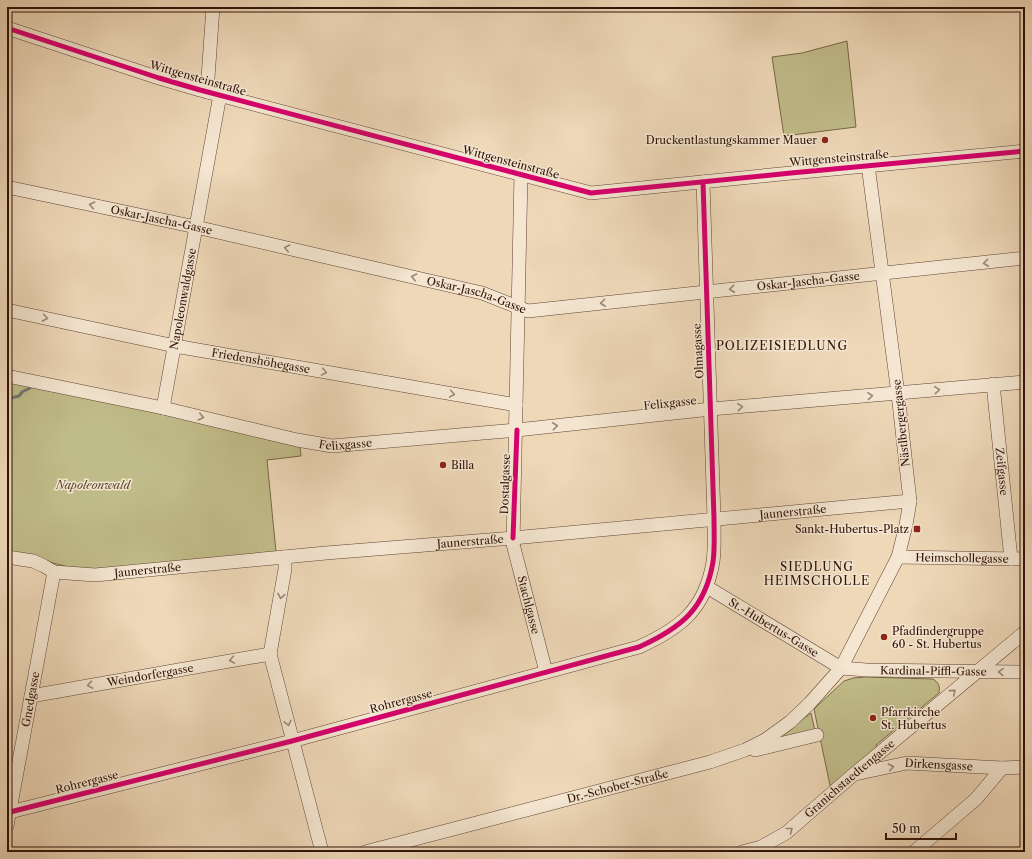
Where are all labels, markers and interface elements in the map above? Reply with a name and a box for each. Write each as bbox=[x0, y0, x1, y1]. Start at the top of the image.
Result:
street label: Wittgensteinstraße bbox=[147, 57, 248, 98]
place label: Druckentlastungskammer Mauer bbox=[646, 133, 817, 147]
marker: Druckentlastungskammer Mauer bbox=[820, 135, 830, 145]
street label: Wittgensteinstraße bbox=[460, 142, 561, 182]
street label: Wittgensteinstraße bbox=[788, 147, 889, 169]
one-way arrow bbox=[89, 202, 95, 210]
street label: Oskar-Jascha-Gasse bbox=[110, 202, 214, 238]
one-way arrow bbox=[284, 245, 291, 253]
street label: Napoleonwaldgasse bbox=[167, 247, 199, 351]
one-way arrow bbox=[983, 258, 989, 267]
street label: Oskar-Jascha-Gasse bbox=[756, 269, 861, 294]
street label: Oskar-Jascha-Gasse bbox=[425, 273, 528, 317]
one-way arrow bbox=[411, 274, 417, 282]
one-way arrow bbox=[729, 284, 735, 293]
one-way arrow bbox=[600, 298, 606, 307]
one-way arrow bbox=[42, 314, 48, 322]
street label: Olmagasse bbox=[690, 323, 706, 379]
district label: POLIZEISIEDLUNG bbox=[716, 338, 848, 353]
street label: Friedenshöhegasse bbox=[210, 345, 311, 376]
one-way arrow bbox=[321, 367, 327, 375]
street label: Nästlbergergasse bbox=[889, 379, 913, 467]
one-way arrow bbox=[934, 385, 940, 394]
one-way arrow bbox=[449, 389, 455, 398]
one-way arrow bbox=[867, 391, 873, 400]
street label: Felixgasse bbox=[643, 393, 697, 413]
one-way arrow bbox=[737, 402, 743, 411]
one-way arrow bbox=[198, 413, 204, 421]
one-way arrow bbox=[552, 422, 558, 431]
street label: Felixgasse bbox=[318, 436, 373, 453]
street label: Zeifgasse bbox=[993, 447, 1011, 496]
street label: Dostalgasse bbox=[497, 453, 513, 515]
place label: Billa bbox=[451, 458, 475, 472]
marker: Billa bbox=[438, 460, 448, 470]
park label: Napoleonwald bbox=[55, 478, 131, 492]
street label: Jaunerstraße bbox=[757, 502, 827, 522]
place label: Sankt-Hubertus-Platz bbox=[795, 522, 909, 536]
marker: Sankt-Hubertus-Platz bbox=[912, 524, 922, 534]
street label: Jaunerstraße bbox=[434, 532, 504, 551]
street label: Heimschollegasse bbox=[915, 550, 1009, 566]
district label: SIEDLUNG HEIMSCHOLLE bbox=[764, 559, 870, 588]
street label: Jaunerstraße bbox=[112, 560, 182, 580]
street label: Stachlgasse bbox=[514, 574, 543, 636]
one-way arrow bbox=[277, 593, 285, 599]
street label: St.-Hubertus-Gasse bbox=[726, 595, 821, 660]
place label: Pfadfindergruppe 60 - St. Hubertus bbox=[892, 624, 984, 651]
marker: Pfadfindergruppe 60 - St. Hubertus bbox=[879, 632, 889, 642]
one-way arrow bbox=[229, 656, 235, 664]
street label: Weindorfergasse bbox=[105, 661, 194, 690]
street label: Kardinal-Piffl-Gasse bbox=[880, 663, 987, 679]
one-way arrow bbox=[998, 668, 1004, 676]
street label: Gnedgasse bbox=[18, 670, 42, 728]
one-way arrow bbox=[87, 681, 93, 689]
street label: Rohrergasse bbox=[368, 686, 434, 716]
one-way arrow bbox=[949, 690, 956, 697]
place label: Pfarrkirche St. Hubertus bbox=[881, 705, 946, 732]
marker: Pfarrkirche St. Hubertus bbox=[868, 713, 878, 723]
one-way arrow bbox=[283, 719, 291, 726]
street label: Granichstaedtengasse bbox=[802, 736, 897, 821]
street label: Dirkensgasse bbox=[904, 756, 973, 773]
one-way arrow bbox=[888, 763, 895, 771]
street label: Dr.-Schober-Straße bbox=[565, 766, 670, 806]
street label: Rohrergasse bbox=[54, 767, 120, 797]
scale bar bbox=[886, 815, 956, 841]
text: 50 m bbox=[892, 821, 921, 836]
one-way arrow bbox=[785, 827, 792, 834]

